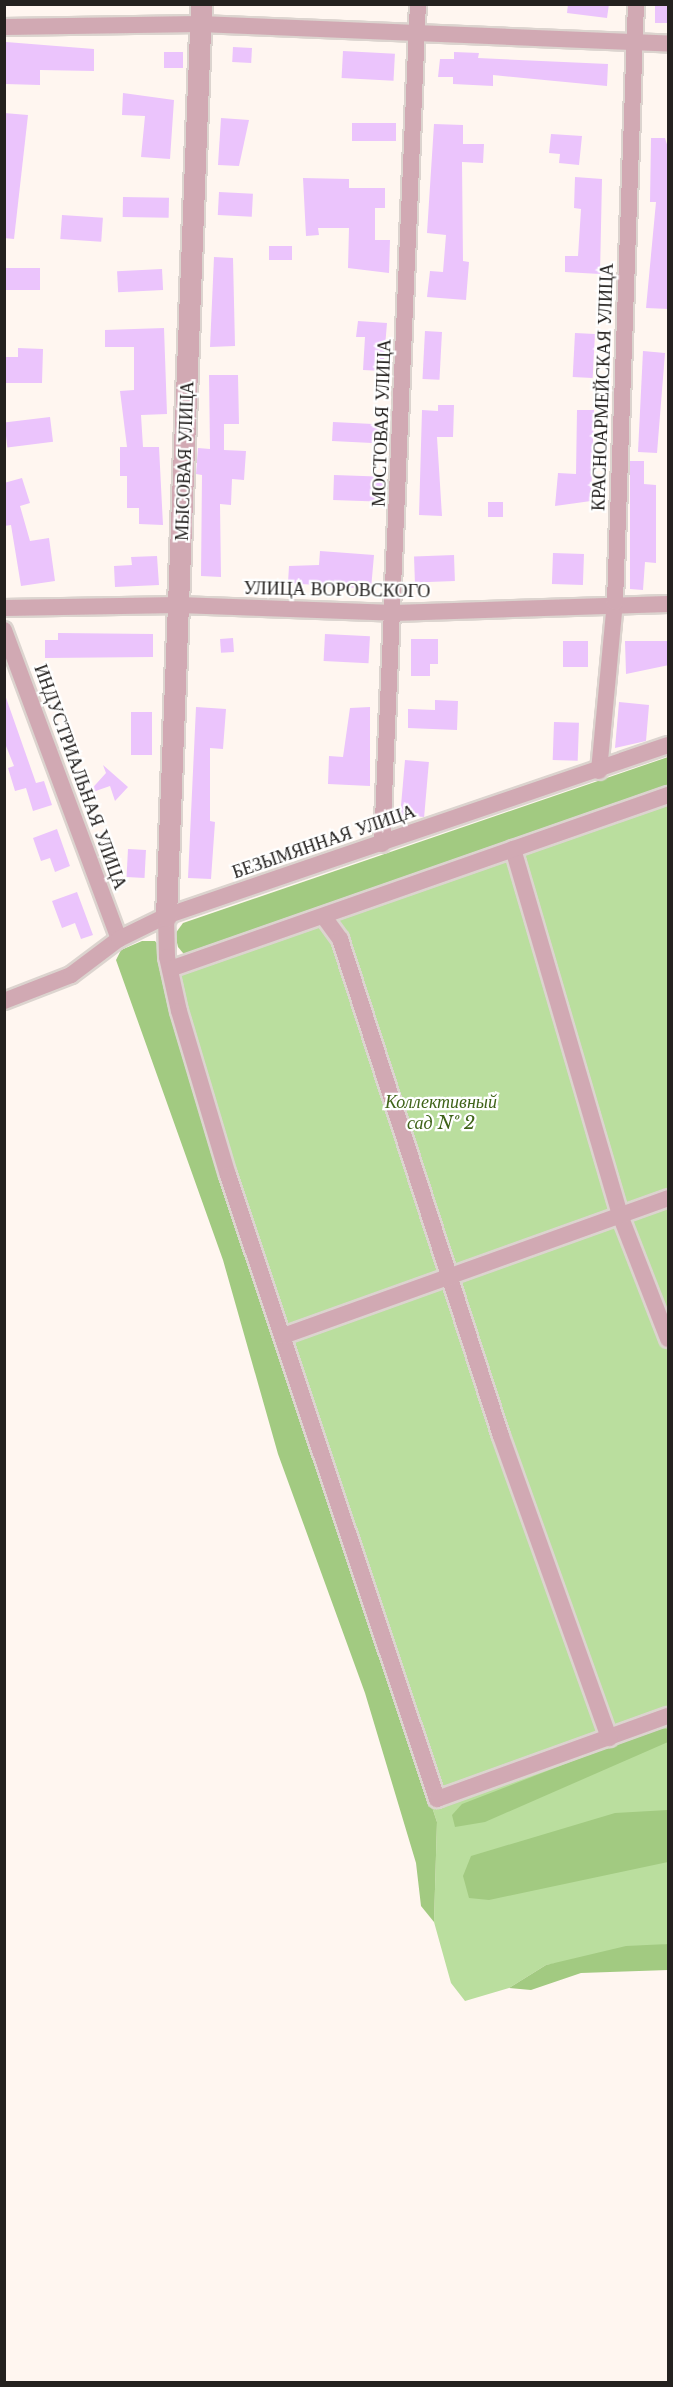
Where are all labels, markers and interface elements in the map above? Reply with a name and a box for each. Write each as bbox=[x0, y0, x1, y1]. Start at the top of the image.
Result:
street label: КРАСНОАРМЕЙСКАЯ УЛИЦА bbox=[588, 263, 618, 511]
street label: МОСТОВАЯ УЛИЦА bbox=[368, 339, 396, 507]
street label: МЫСОВАЯ УЛИЦА bbox=[171, 381, 199, 541]
street label: УЛИЦА ВОРОВСКОГО bbox=[243, 578, 431, 602]
street label: ИНДУСТРИАЛЬНАЯ УЛИЦА bbox=[29, 662, 131, 892]
street label: БЕЗЫМЯННАЯ УЛИЦА bbox=[230, 800, 418, 884]
park label: Коллективный сад № 2 bbox=[385, 1092, 497, 1134]

